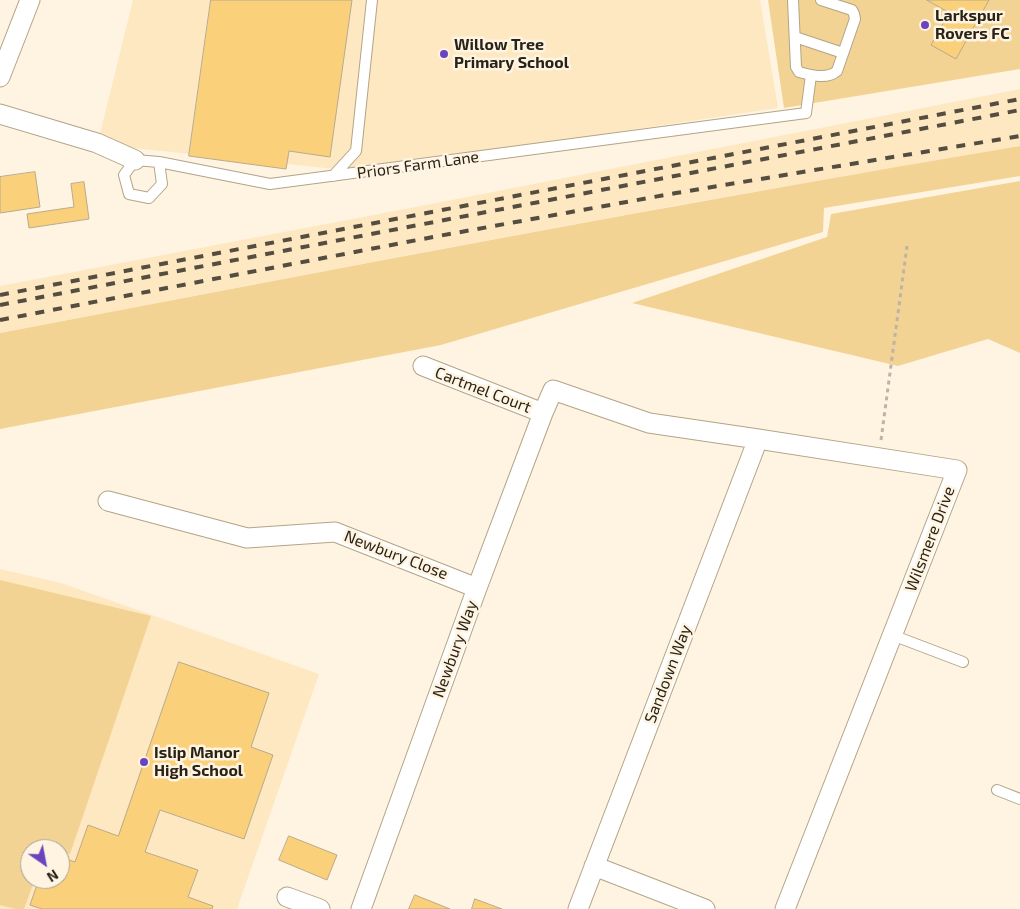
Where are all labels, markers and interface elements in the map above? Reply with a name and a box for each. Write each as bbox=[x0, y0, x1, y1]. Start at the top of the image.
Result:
place label: Larkspur Rovers FC bbox=[935, 6, 1010, 44]
marker: Larkspur Rovers FC bbox=[919, 19, 931, 31]
place label: Willow Tree Primary School bbox=[454, 35, 569, 73]
marker: Willow Tree Primary School bbox=[438, 48, 450, 60]
street label: Priors Farm Lane bbox=[356, 147, 480, 183]
street label: Cartmel Court bbox=[432, 363, 534, 417]
street label: Wilsmere Drive bbox=[901, 484, 959, 594]
street label: Newbury Close bbox=[341, 526, 451, 584]
street label: Newbury Way bbox=[429, 598, 481, 700]
street label: Sandown Way bbox=[640, 622, 696, 726]
place label: Islip Manor High School bbox=[154, 743, 243, 781]
marker: Islip Manor High School bbox=[138, 756, 150, 768]
north arrow bbox=[20, 839, 70, 889]
text: N bbox=[44, 866, 62, 886]

